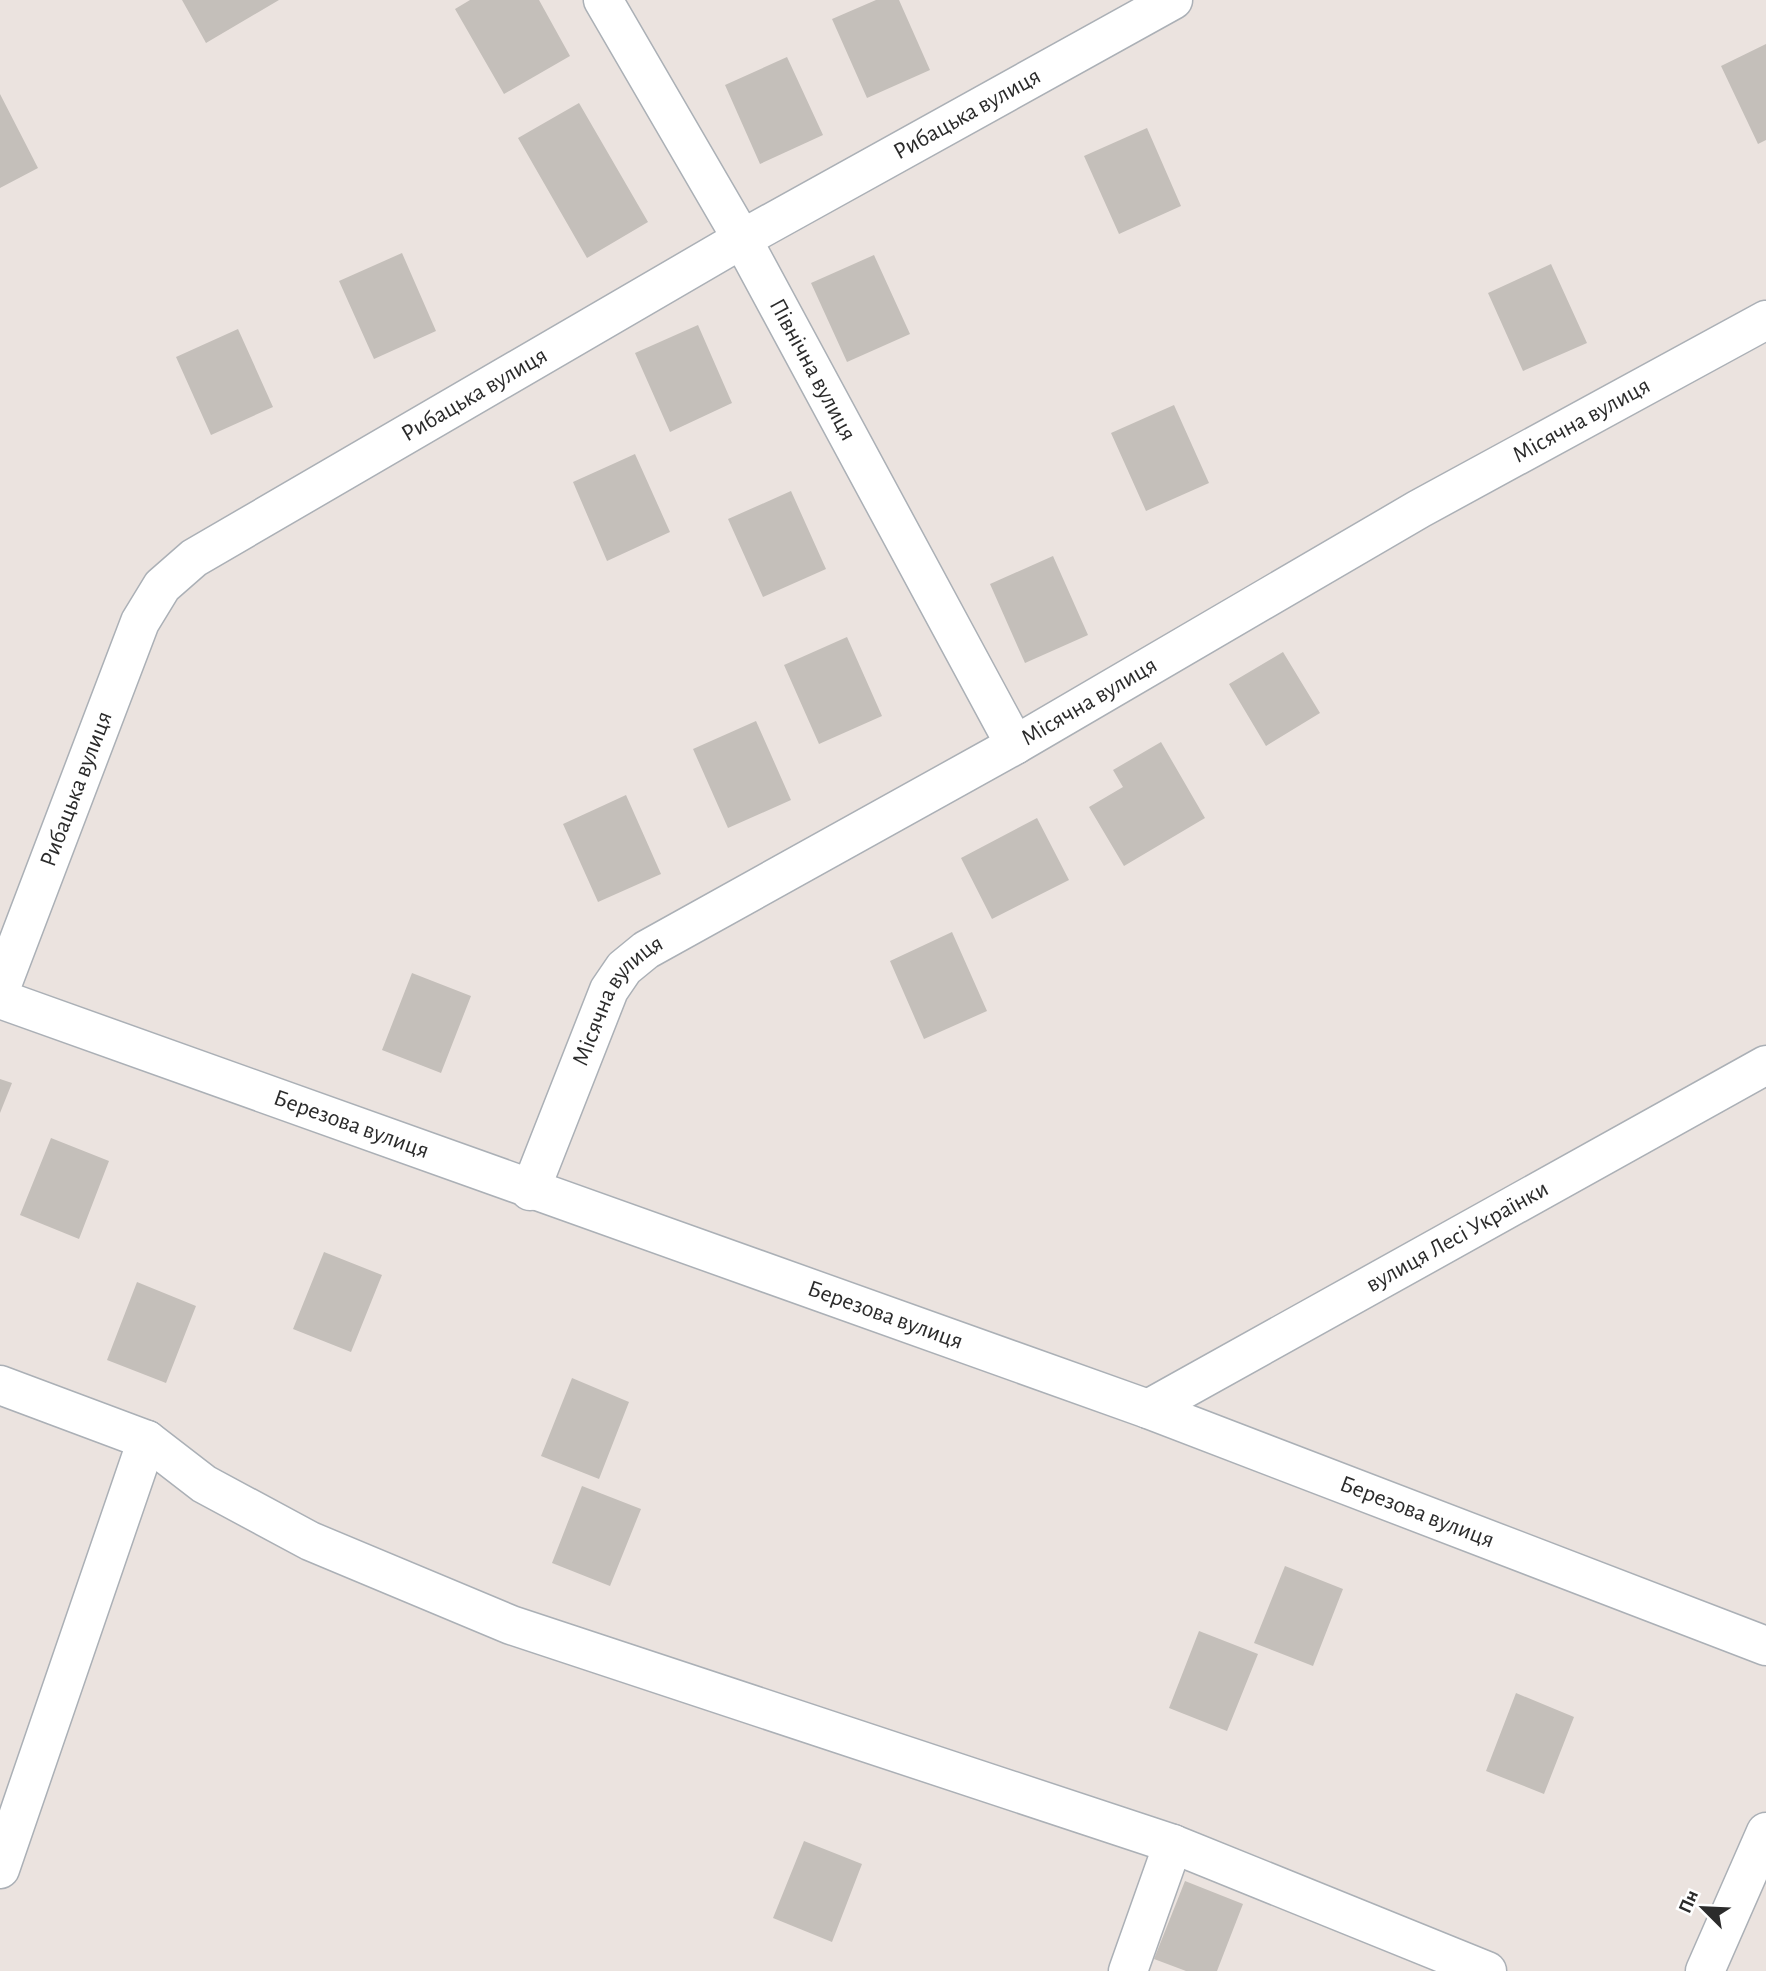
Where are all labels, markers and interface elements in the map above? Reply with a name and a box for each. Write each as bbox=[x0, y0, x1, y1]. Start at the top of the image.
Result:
street label: Рибацька вулиця bbox=[890, 64, 1045, 164]
street label: Північна вулиця bbox=[765, 295, 860, 445]
street label: Рибацька вулиця bbox=[398, 343, 551, 446]
street label: Місячна вулиця bbox=[1509, 373, 1654, 468]
street label: Місячна вулиця bbox=[1017, 653, 1161, 751]
street label: Рибацька вулиця bbox=[36, 708, 117, 870]
street label: Місячна вулиця bbox=[568, 931, 667, 1069]
street label: Березова вулиця bbox=[270, 1086, 432, 1163]
street label: вулиця Лесі Українки bbox=[1362, 1177, 1553, 1297]
street label: Березова вулиця bbox=[804, 1276, 966, 1354]
street label: Березова вулиця bbox=[1336, 1472, 1497, 1553]
north arrow bbox=[1668, 1873, 1738, 1943]
text: Пн bbox=[1675, 1887, 1702, 1916]

